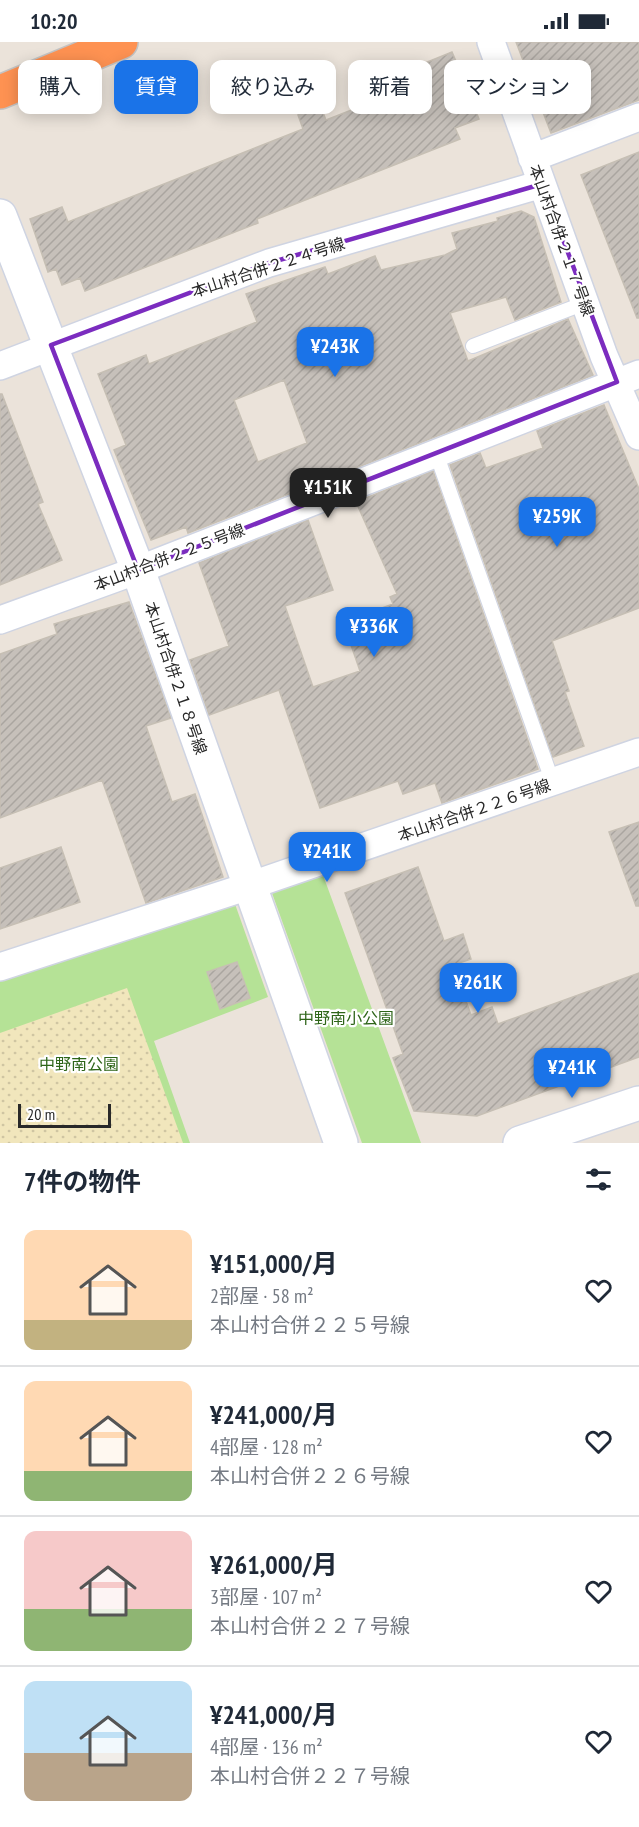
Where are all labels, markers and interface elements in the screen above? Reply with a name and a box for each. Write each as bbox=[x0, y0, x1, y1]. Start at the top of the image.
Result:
text: 10:20 bbox=[30, 7, 78, 35]
chip: 購入 bbox=[18, 60, 102, 114]
chip: 賃貸 bbox=[114, 60, 198, 114]
chip: 絞り込み bbox=[210, 60, 336, 114]
chip: 新着 bbox=[348, 60, 432, 114]
chip: マンション bbox=[444, 60, 591, 114]
street label: 本山村合併２１７号線 bbox=[525, 161, 599, 319]
street label: 本山村合併２２４号線 bbox=[189, 233, 347, 301]
pin: ¥243K bbox=[293, 327, 377, 378]
text: ¥243K bbox=[311, 333, 359, 359]
pin: ¥151K bbox=[286, 468, 370, 519]
text: ¥151K bbox=[304, 474, 352, 500]
pin: ¥259K bbox=[515, 497, 599, 548]
text: ¥259K bbox=[533, 503, 581, 529]
street label: 本山村合併２２５号線 bbox=[91, 519, 247, 595]
street label: 本山村合併２１８号線 bbox=[140, 599, 212, 757]
pin: ¥336K bbox=[332, 607, 416, 658]
text: ¥336K bbox=[350, 613, 398, 639]
street label: 本山村合併２２６号線 bbox=[395, 774, 553, 846]
pin: ¥241K bbox=[285, 832, 369, 883]
text: ¥241K bbox=[303, 838, 351, 864]
pin: ¥261K bbox=[436, 963, 520, 1014]
text: ¥261K bbox=[454, 969, 502, 995]
park label: 中野南小公園 bbox=[298, 1008, 394, 1028]
pin: ¥241K bbox=[530, 1048, 614, 1099]
park label: 中野南公園 bbox=[39, 1054, 119, 1074]
text: ¥241K bbox=[548, 1054, 596, 1080]
scale bar bbox=[18, 1101, 111, 1128]
text: 20 m bbox=[27, 1104, 55, 1124]
icon: filters bbox=[582, 1163, 615, 1196]
text: 7件の物件 bbox=[24, 1165, 140, 1198]
text: ¥151,000/月 bbox=[210, 1247, 338, 1280]
icon: home bbox=[72, 1254, 144, 1326]
icon: heart bbox=[582, 1274, 615, 1307]
text: 2部屋 · 58 m² bbox=[210, 1283, 314, 1309]
text: 本山村合併２２５号線 bbox=[210, 1312, 410, 1338]
text: ¥241,000/月 bbox=[210, 1398, 338, 1431]
icon: home bbox=[72, 1405, 144, 1477]
icon: heart bbox=[582, 1425, 615, 1458]
text: 4部屋 · 128 m² bbox=[210, 1434, 323, 1460]
text: 本山村合併２２６号線 bbox=[210, 1463, 410, 1489]
text: ¥261,000/月 bbox=[210, 1548, 338, 1581]
icon: home bbox=[72, 1555, 144, 1627]
icon: heart bbox=[582, 1575, 615, 1608]
text: 3部屋 · 107 m² bbox=[210, 1584, 322, 1610]
text: 本山村合併２２７号線 bbox=[210, 1613, 410, 1639]
text: ¥241,000/月 bbox=[210, 1698, 338, 1731]
icon: home bbox=[72, 1705, 144, 1777]
icon: heart bbox=[582, 1725, 615, 1758]
text: 4部屋 · 136 m² bbox=[210, 1734, 323, 1760]
text: 本山村合併２２７号線 bbox=[210, 1763, 410, 1789]

